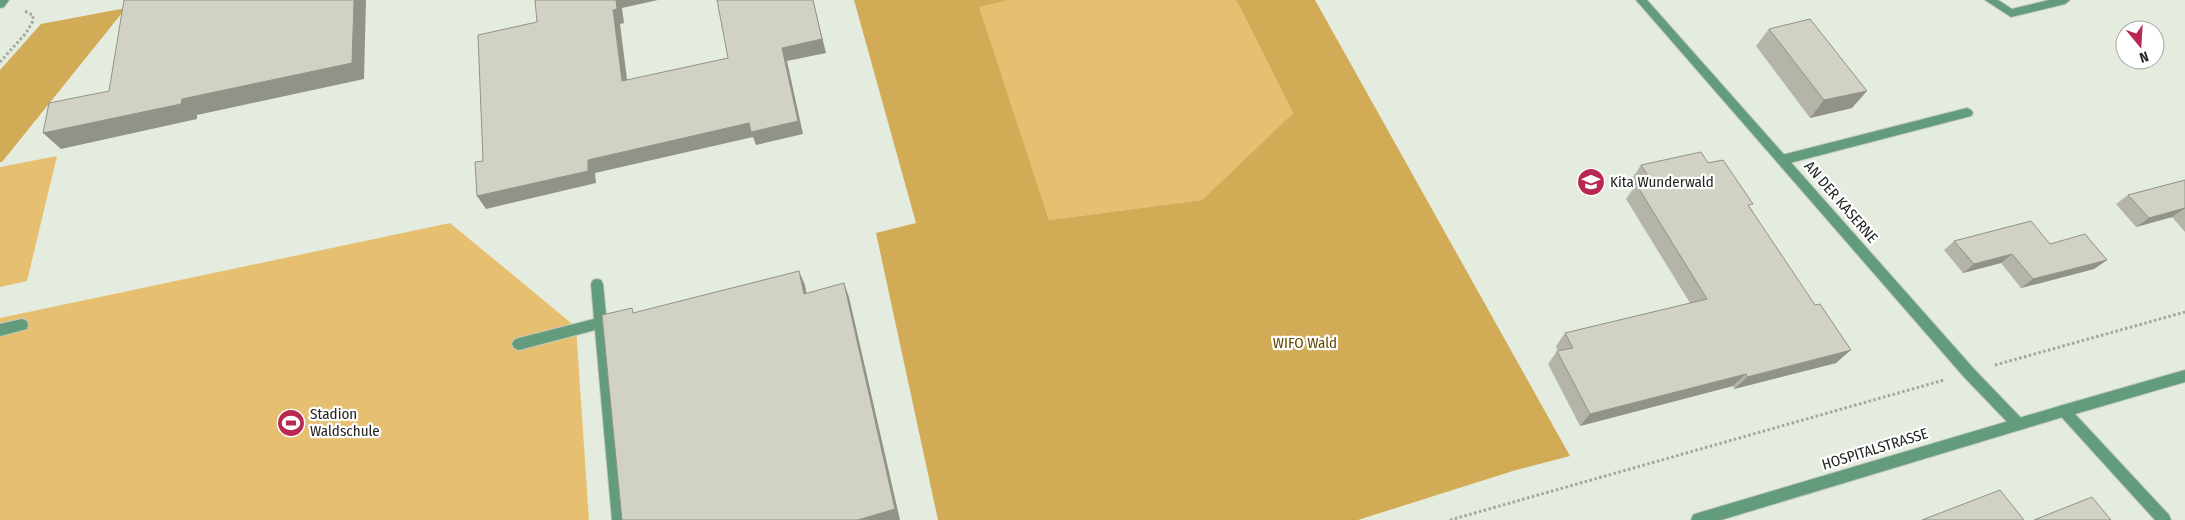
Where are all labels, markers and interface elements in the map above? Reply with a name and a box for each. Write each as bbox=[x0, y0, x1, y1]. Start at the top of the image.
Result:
north arrow bbox=[2115, 20, 2165, 70]
text: N bbox=[2137, 48, 2150, 66]
street label: AN DER KASERNE bbox=[1801, 157, 1881, 247]
school or university icon: Kita Wunderwald bbox=[1576, 167, 1606, 197]
place label: Kita Wunderwald bbox=[1610, 173, 1714, 191]
park label: WIFO Wald bbox=[1273, 334, 1337, 352]
place label: Stadion Waldschule bbox=[310, 405, 380, 440]
sports icon: Stadion Waldschule bbox=[276, 408, 306, 438]
street label: HOSPITALSTRASSE bbox=[1820, 424, 1930, 474]

